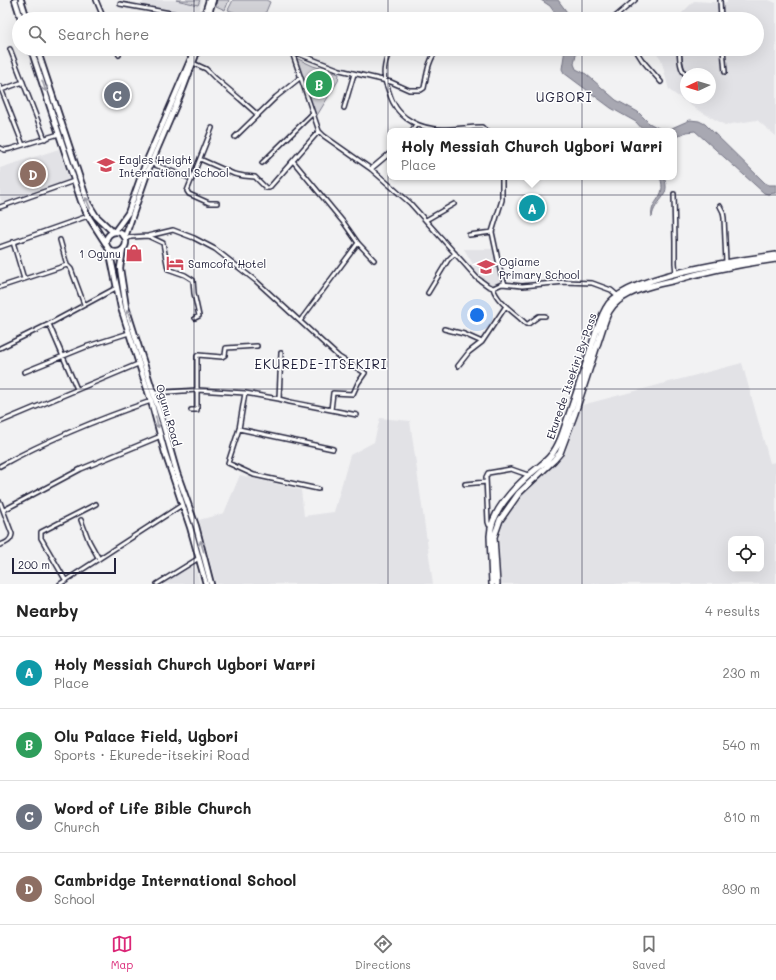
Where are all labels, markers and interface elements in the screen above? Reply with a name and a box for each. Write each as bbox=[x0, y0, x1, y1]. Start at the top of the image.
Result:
search box bbox=[12, 12, 764, 56]
icon: search bbox=[26, 23, 48, 45]
text: Search here bbox=[58, 24, 149, 44]
north arrow bbox=[680, 68, 716, 104]
pin: B bbox=[306, 69, 332, 99]
one-way arrow bbox=[40, 80, 48, 92]
pin: C bbox=[104, 80, 130, 110]
district label: UGBORI bbox=[536, 88, 592, 105]
popup bbox=[387, 128, 677, 180]
text: Holy Messiah Church Ugbori Warri bbox=[401, 136, 663, 156]
place label: Eagles Height International School bbox=[119, 152, 229, 180]
school or university icon: Eagles Height International School bbox=[96, 155, 116, 175]
text: Place bbox=[401, 156, 436, 173]
pin: D bbox=[20, 159, 46, 189]
pin: A bbox=[519, 193, 545, 223]
one-way arrow bbox=[84, 197, 91, 209]
shop icon: 1 Ogunu bbox=[124, 243, 144, 263]
place label: 1 Ogunu bbox=[79, 246, 121, 261]
hotel icon: Samcofa Hotel bbox=[165, 253, 185, 273]
place label: Ogiame Primary School bbox=[499, 254, 580, 282]
place label: Samcofa Hotel bbox=[188, 256, 266, 271]
school or university icon: Ogiame Primary School bbox=[476, 257, 496, 277]
your location bbox=[467, 305, 487, 325]
one-way arrow bbox=[125, 309, 132, 322]
street label: Ekurede Itsekiri By-Pass bbox=[542, 311, 600, 441]
district label: EKUREDE-ITSEKIRI bbox=[255, 355, 387, 372]
street label: Ogunu Road bbox=[153, 382, 185, 448]
one-way arrow bbox=[153, 415, 161, 428]
map controls bbox=[728, 536, 764, 572]
button: locate bbox=[728, 536, 764, 572]
one-way arrow bbox=[197, 540, 205, 553]
scale bar bbox=[12, 556, 116, 575]
text: 200 m bbox=[18, 557, 50, 572]
text: Nearby bbox=[16, 599, 78, 621]
text: 4 results bbox=[705, 602, 760, 619]
text: Holy Messiah Church Ugbori Warri bbox=[54, 654, 316, 674]
text: A bbox=[24, 664, 34, 681]
text: 230 m bbox=[723, 664, 760, 681]
text: Place bbox=[54, 674, 89, 691]
text: Olu Palace Field, Ugbori bbox=[54, 726, 238, 746]
text: B bbox=[25, 736, 33, 753]
text: 540 m bbox=[722, 736, 760, 753]
text: Sports · Ekurede-itsekiri Road bbox=[54, 746, 249, 763]
text: Word of Life Bible Church bbox=[54, 798, 251, 818]
text: C bbox=[24, 808, 34, 825]
text: 810 m bbox=[724, 808, 760, 825]
text: Church bbox=[54, 818, 99, 835]
text: Cambridge International School bbox=[54, 870, 296, 890]
text: D bbox=[24, 880, 34, 897]
text: 890 m bbox=[722, 880, 760, 897]
text: School bbox=[54, 890, 95, 907]
tab: Map bbox=[111, 933, 133, 972]
tab: Directions bbox=[355, 933, 411, 972]
tab: Saved bbox=[632, 933, 665, 972]

